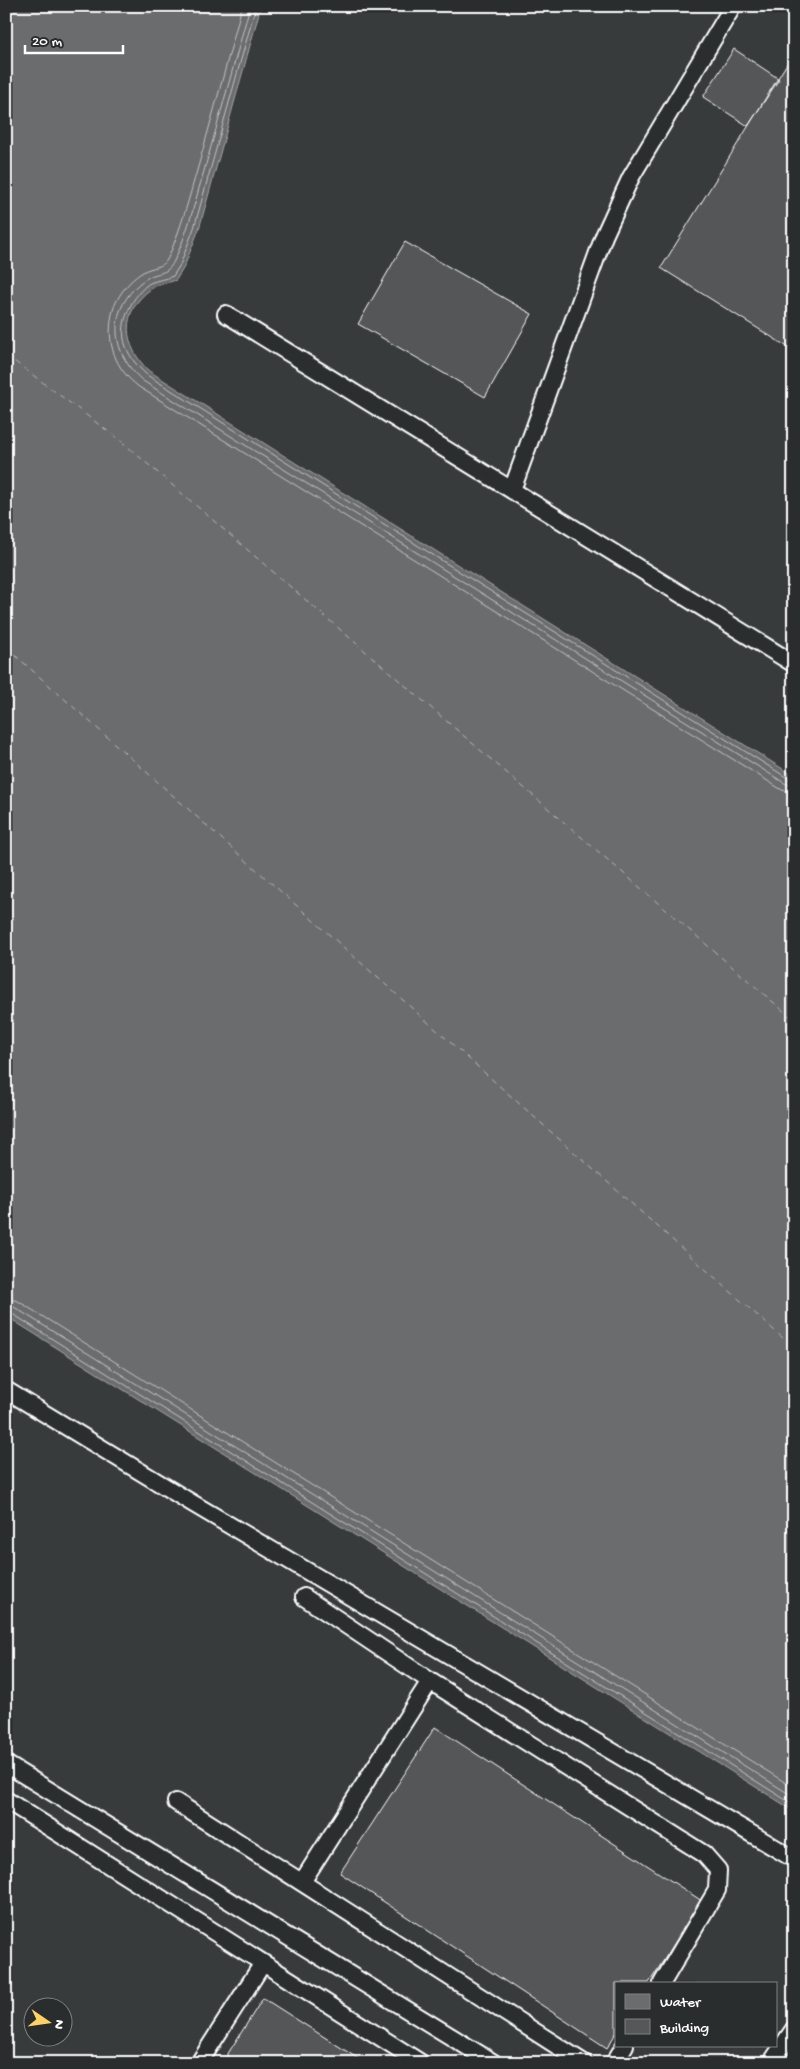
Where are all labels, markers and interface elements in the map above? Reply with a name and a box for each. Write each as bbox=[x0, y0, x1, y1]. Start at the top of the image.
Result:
scale bar bbox=[25, 22, 122, 54]
text: 20 m bbox=[32, 33, 62, 51]
legend bbox=[615, 1982, 778, 2046]
text: Water bbox=[660, 1994, 702, 2012]
north arrow bbox=[22, 1996, 72, 2046]
text: N bbox=[49, 2018, 68, 2031]
text: Building bbox=[659, 2020, 709, 2038]

